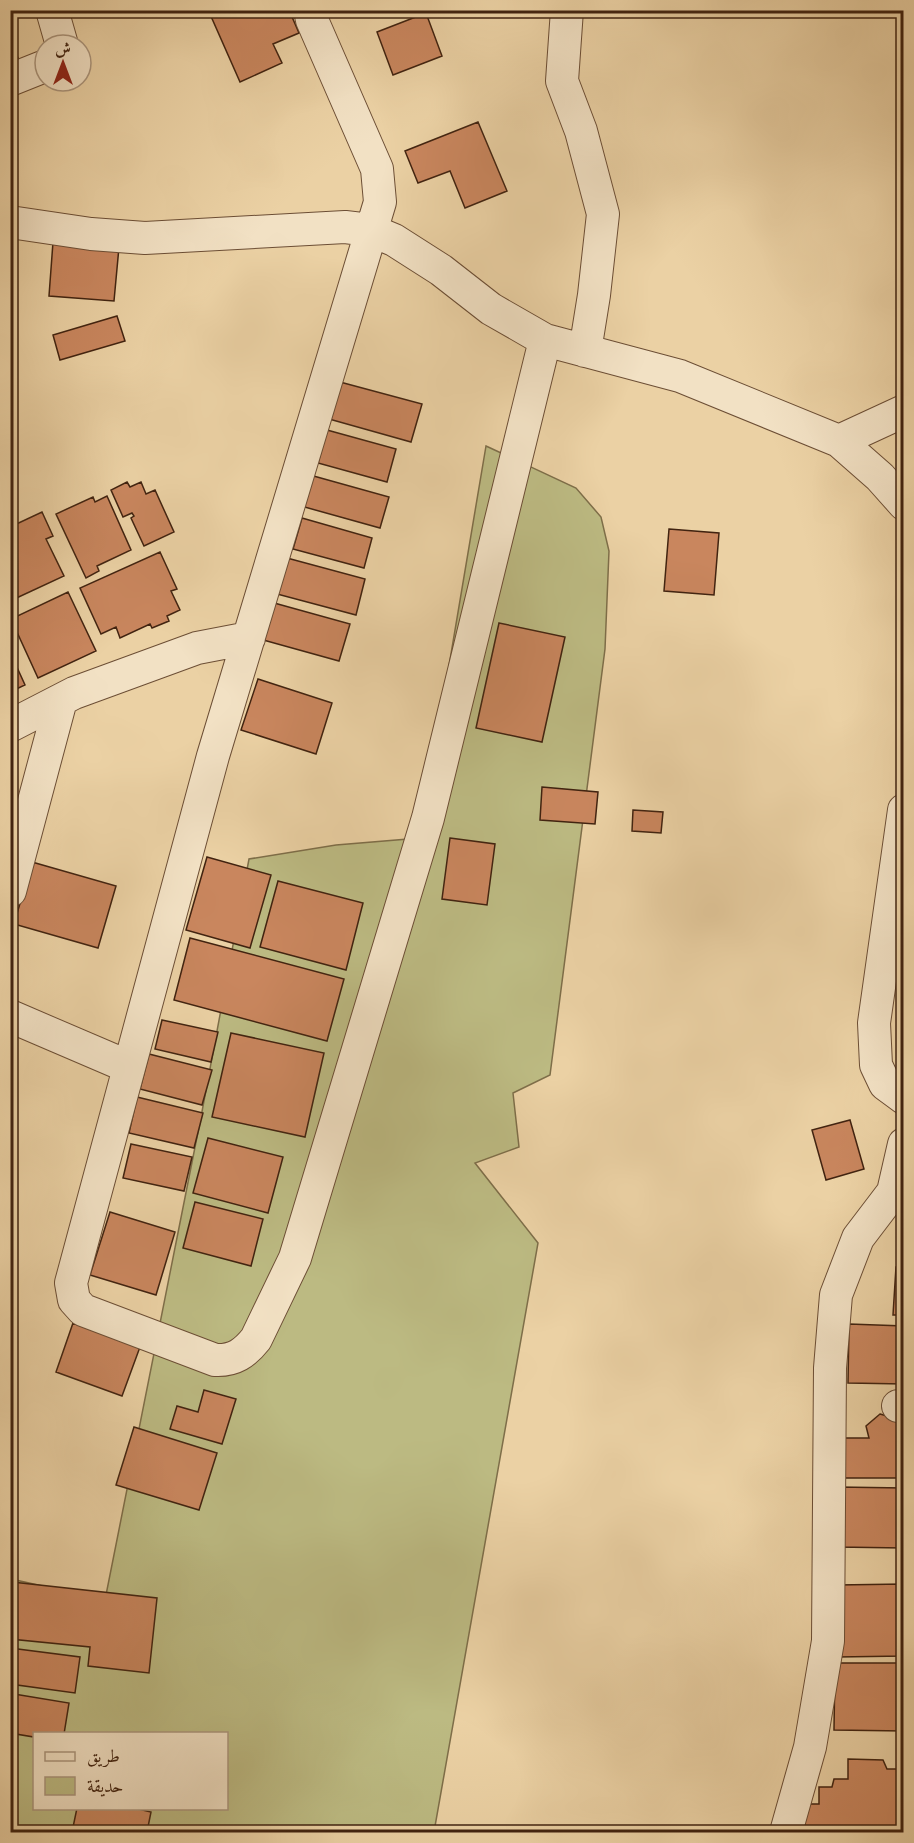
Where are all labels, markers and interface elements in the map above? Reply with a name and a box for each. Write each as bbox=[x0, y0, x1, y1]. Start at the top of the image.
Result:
north arrow bbox=[33, 33, 93, 93]
text: ش bbox=[55, 38, 71, 58]
legend bbox=[33, 1732, 228, 1810]
text: طريق bbox=[87, 1745, 120, 1768]
text: حديقة bbox=[87, 1775, 123, 1797]

